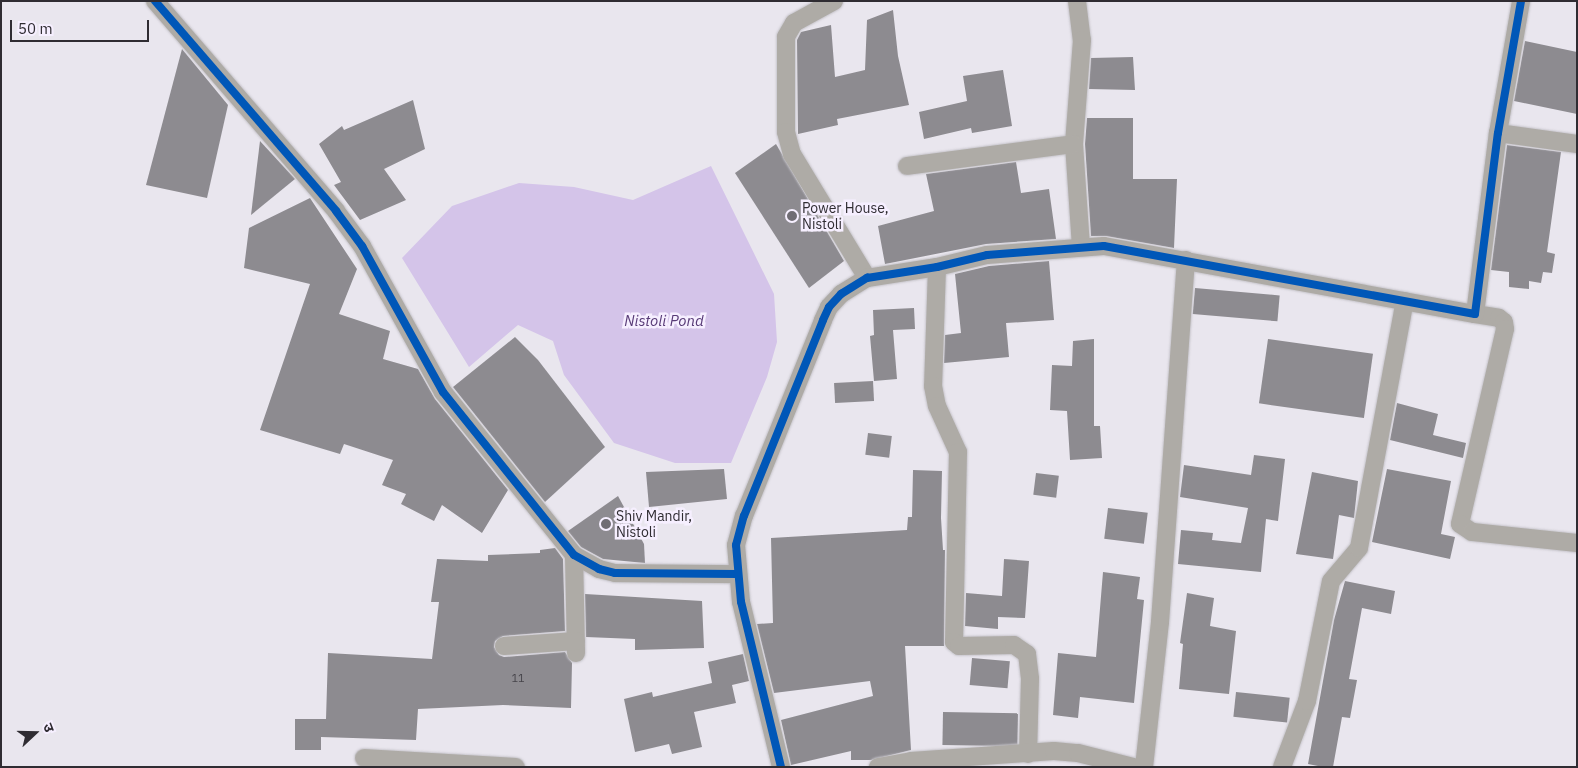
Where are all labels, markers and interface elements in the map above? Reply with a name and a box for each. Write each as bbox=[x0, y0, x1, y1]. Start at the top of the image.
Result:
scale bar bbox=[12, 10, 151, 42]
text: 50 m bbox=[18, 19, 53, 38]
place label: Power House, Nistoli bbox=[802, 200, 889, 232]
marker: Power House, Nistoli bbox=[786, 210, 798, 222]
water label: Nistoli Pond bbox=[624, 312, 704, 330]
place label: Shiv Mandir, Nistoli bbox=[616, 508, 692, 540]
marker: Shiv Mandir, Nistoli bbox=[600, 518, 612, 530]
house number: 11 bbox=[511, 671, 525, 685]
north arrow bbox=[10, 708, 60, 758]
text: उ bbox=[39, 721, 59, 735]

